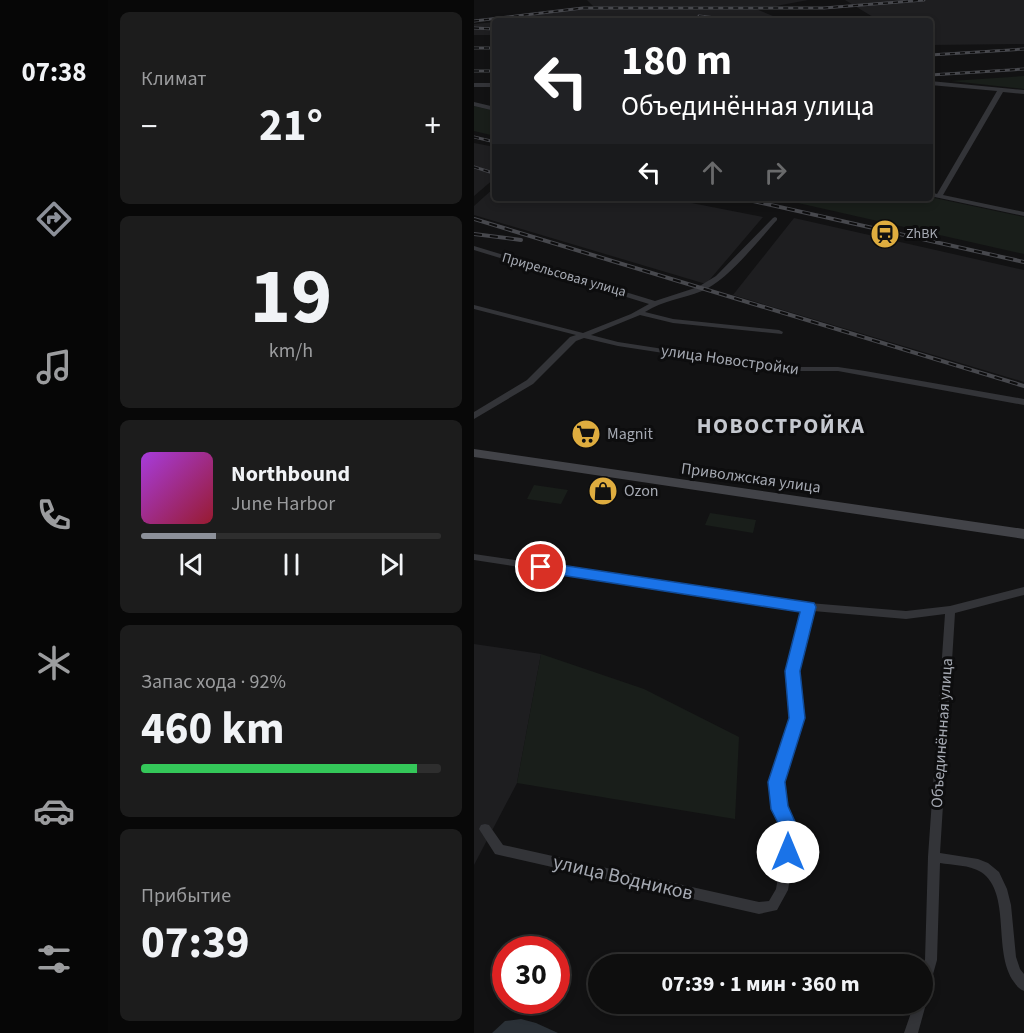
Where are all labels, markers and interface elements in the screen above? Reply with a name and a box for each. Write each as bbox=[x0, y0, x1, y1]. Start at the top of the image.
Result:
text: 180 m bbox=[621, 31, 732, 91]
icon: left bbox=[522, 42, 600, 120]
text: 07:38 bbox=[21, 53, 87, 92]
text: Климат bbox=[141, 65, 207, 93]
text: Объединённая улица bbox=[621, 87, 874, 126]
text: 21° bbox=[259, 94, 323, 158]
text: − bbox=[141, 103, 157, 150]
text: + bbox=[425, 103, 441, 150]
icon: left bbox=[633, 156, 666, 189]
icon: ahead bbox=[696, 156, 729, 189]
icon: right bbox=[759, 156, 792, 189]
icon: directions bbox=[33, 198, 75, 240]
station icon: ZhBK bbox=[869, 218, 901, 250]
place label: ZhBK bbox=[906, 224, 938, 244]
text: 19 bbox=[250, 242, 332, 353]
street label: Прирельсовая улица bbox=[500, 248, 628, 302]
text: km/h bbox=[269, 337, 313, 365]
street label: улица Новостройки bbox=[660, 339, 800, 381]
icon: music bbox=[33, 346, 75, 388]
district label: НОВОСТРОЙКА bbox=[697, 410, 865, 442]
supermarket icon: Magnit bbox=[570, 418, 602, 450]
place label: Magnit bbox=[607, 423, 653, 445]
street label: Приволжская улица bbox=[680, 457, 822, 499]
text: Northbound bbox=[231, 458, 350, 490]
shop icon: Ozon bbox=[587, 475, 619, 507]
place label: Ozon bbox=[624, 480, 659, 502]
text: June Harbor bbox=[231, 490, 335, 518]
icon: phone bbox=[33, 494, 75, 536]
pin bbox=[515, 541, 566, 592]
icon: previous bbox=[175, 548, 208, 581]
icon: pause bbox=[275, 548, 308, 581]
icon: next bbox=[375, 548, 408, 581]
icon: arrive bbox=[524, 550, 557, 583]
icon: climate bbox=[33, 642, 75, 684]
street label: Объединённая улица bbox=[926, 657, 958, 809]
text: Запас хода · 92% bbox=[141, 668, 286, 696]
text: 460 km bbox=[141, 697, 285, 761]
icon: car bbox=[33, 790, 75, 832]
position arrow bbox=[756, 820, 820, 884]
street label: улица Водников bbox=[550, 848, 696, 908]
text: Прибытие bbox=[141, 882, 231, 910]
text: 07:39 bbox=[141, 911, 250, 975]
speed limit sign: 30 bbox=[492, 936, 570, 1014]
icon: filters bbox=[33, 938, 75, 980]
text: 07:39 · 1 мин · 360 m bbox=[661, 968, 860, 1000]

